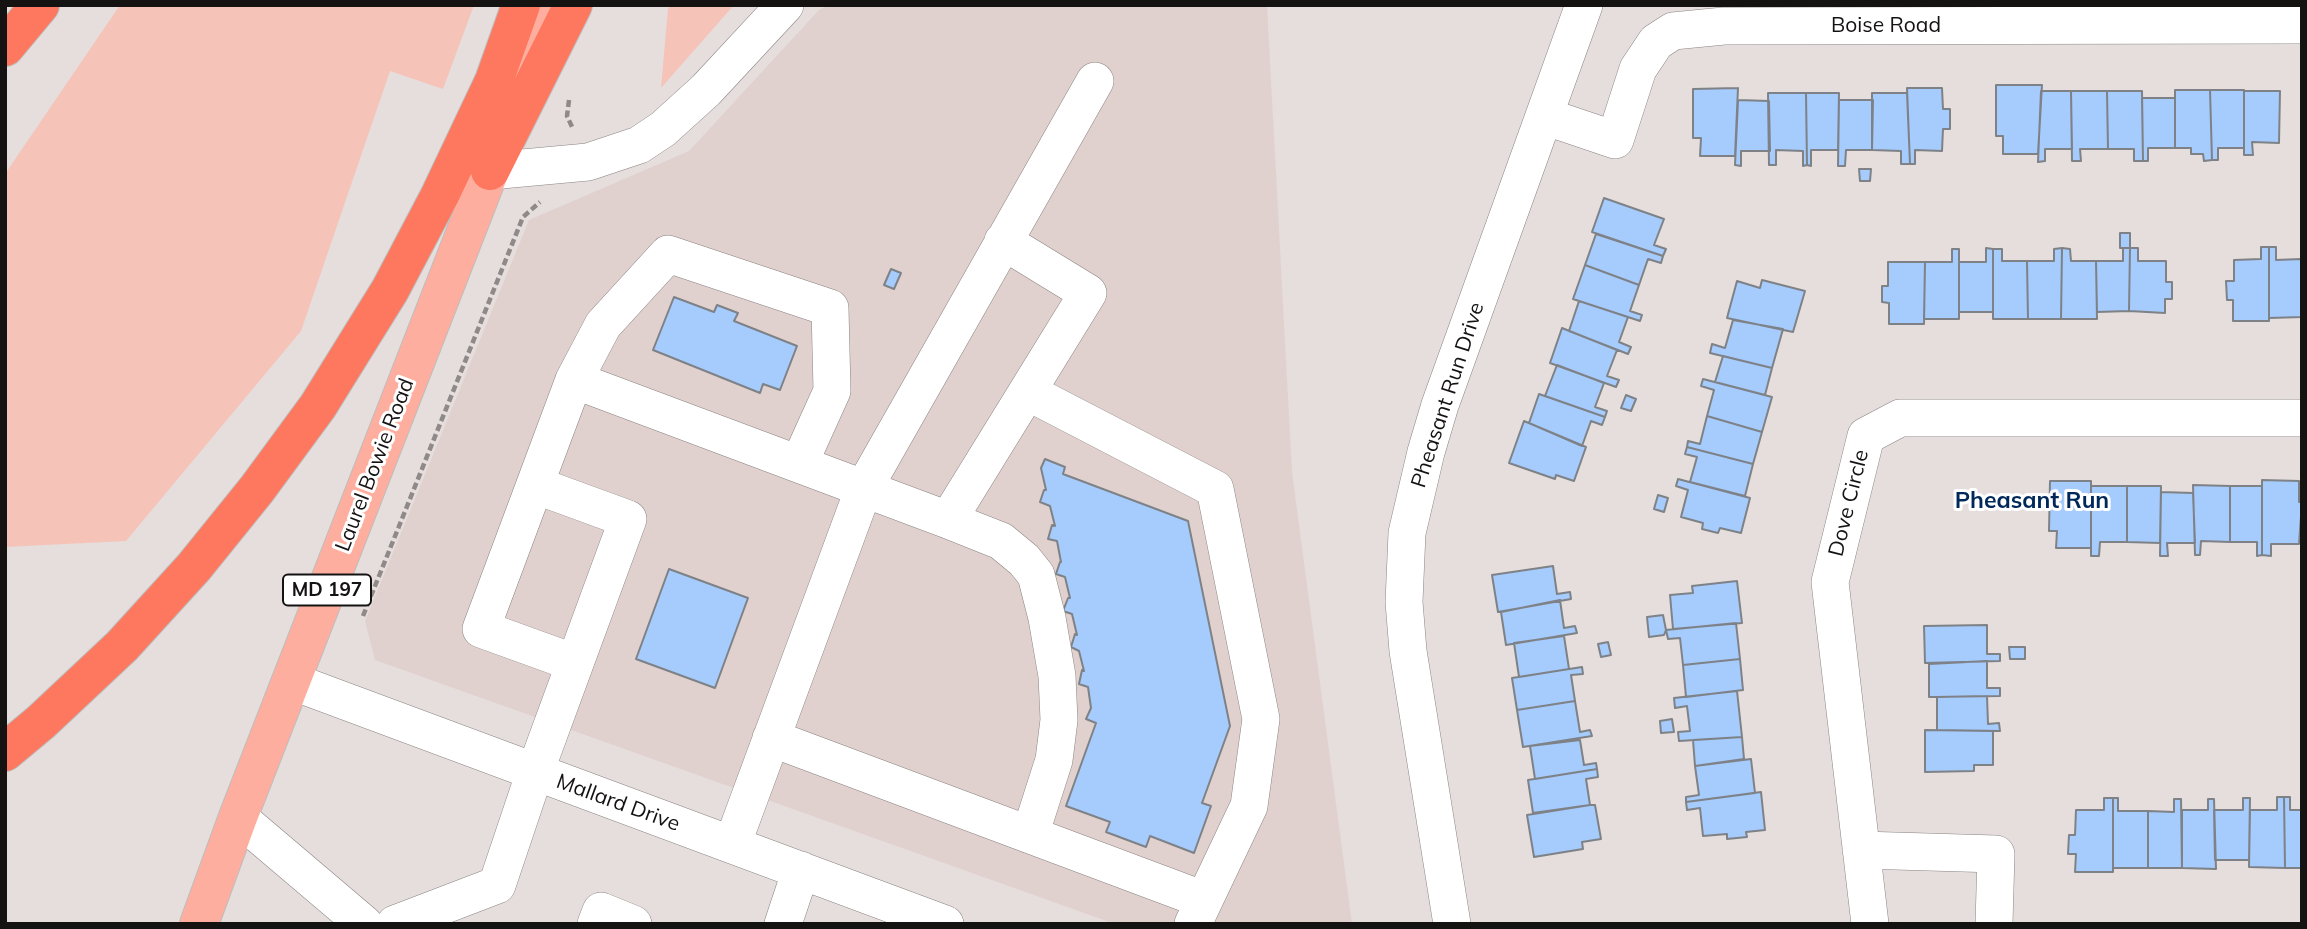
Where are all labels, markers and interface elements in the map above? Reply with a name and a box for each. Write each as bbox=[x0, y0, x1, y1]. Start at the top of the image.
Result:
street label: Boise Road bbox=[1831, 13, 1941, 39]
street label: Pheasant Run Drive bbox=[1406, 299, 1490, 491]
street label: Laurel Bowie Road bbox=[330, 375, 420, 555]
street label: Dove Circle bbox=[1824, 447, 1874, 559]
district label: Pheasant Run bbox=[1955, 487, 2109, 515]
road number: MD 197 bbox=[283, 575, 371, 606]
street label: Mallard Drive bbox=[553, 769, 683, 837]

